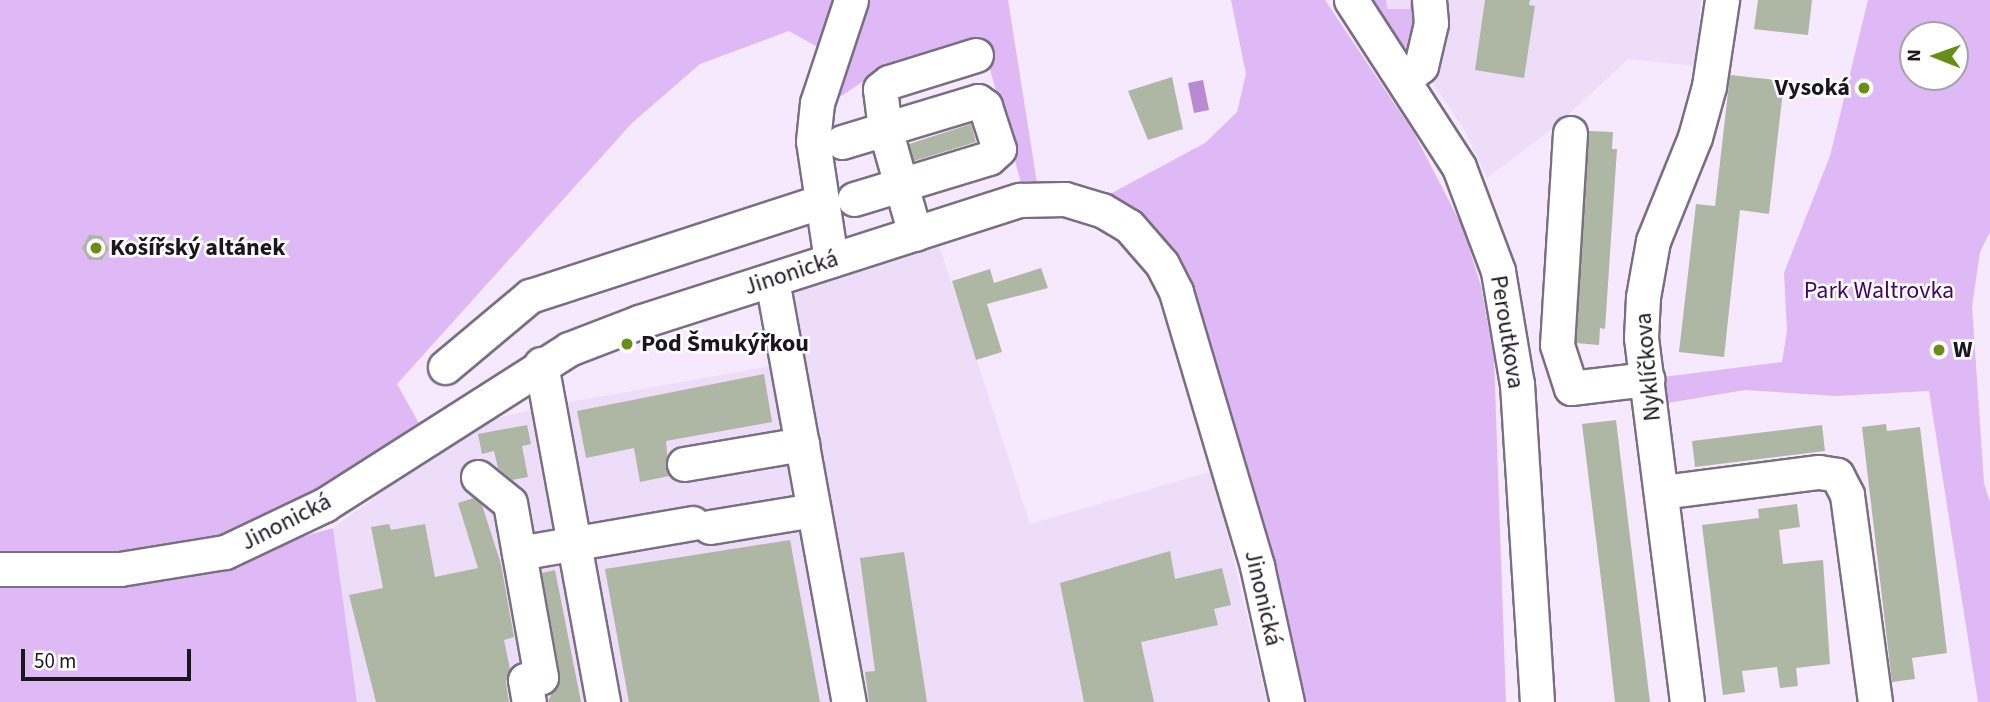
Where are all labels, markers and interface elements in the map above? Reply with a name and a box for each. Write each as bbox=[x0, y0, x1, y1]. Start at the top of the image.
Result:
north arrow bbox=[1899, 21, 1969, 91]
text: N bbox=[1901, 49, 1928, 62]
place label: Vysoká bbox=[1775, 74, 1850, 102]
marker: Vysoká bbox=[1856, 80, 1872, 96]
place label: Košířský altánek bbox=[110, 234, 285, 262]
marker: Košířský altánek bbox=[88, 240, 104, 256]
street label: Jinonická bbox=[740, 244, 842, 302]
street label: Peroutkova bbox=[1484, 273, 1530, 391]
park label: Park Waltrovka bbox=[1804, 277, 1954, 305]
street label: Nyklíčkova bbox=[1629, 312, 1667, 422]
place label: Pod Šmukýřkou bbox=[641, 330, 809, 358]
marker: Pod Šmukýřkou bbox=[619, 336, 635, 352]
place label: W bbox=[1953, 336, 1973, 364]
marker: W bbox=[1931, 342, 1947, 358]
street label: Jinonická bbox=[236, 487, 336, 557]
street label: Jinonická bbox=[1238, 547, 1288, 649]
scale bar bbox=[24, 636, 194, 680]
text: 50 m bbox=[34, 646, 76, 676]

